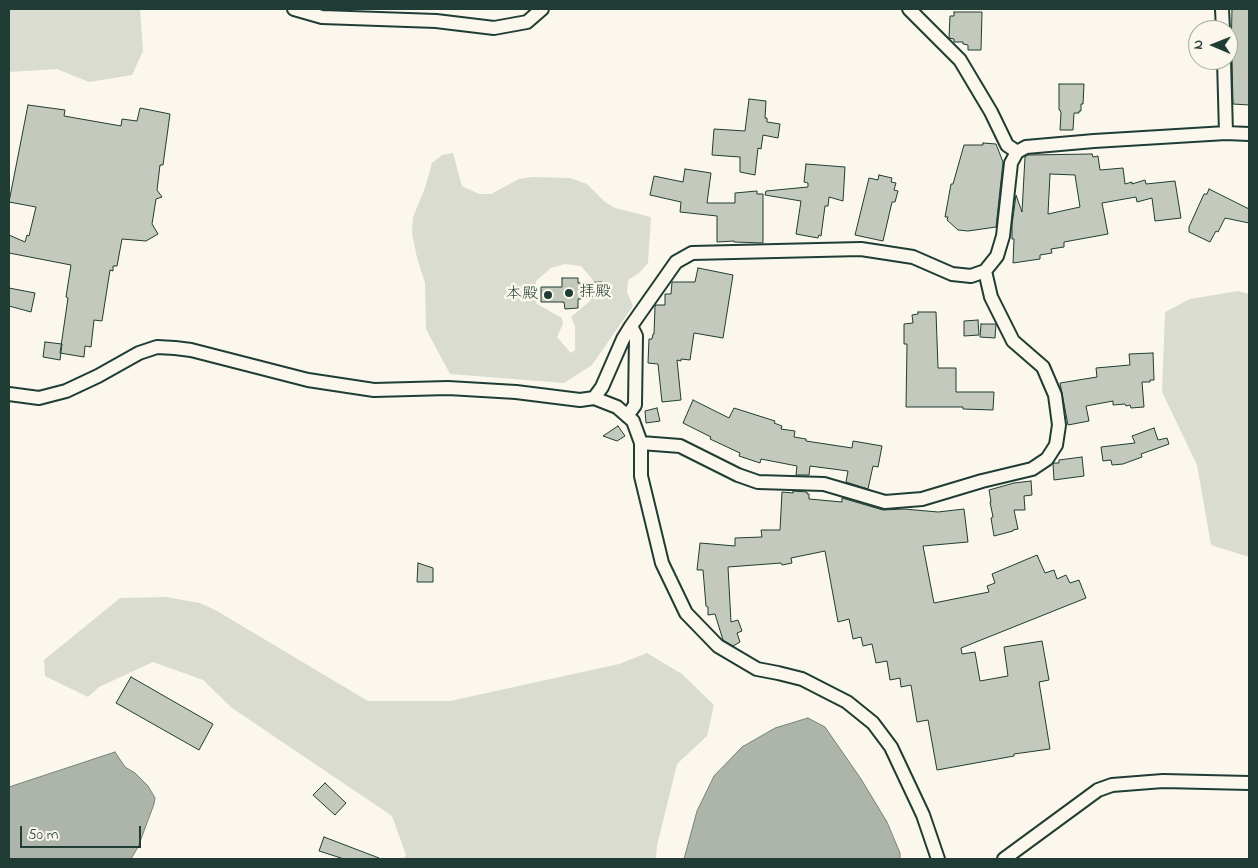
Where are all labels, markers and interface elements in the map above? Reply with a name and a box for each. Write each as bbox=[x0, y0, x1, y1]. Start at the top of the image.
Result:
north arrow bbox=[1188, 20, 1238, 70]
text: N bbox=[1188, 40, 1209, 50]
place label: 拝殿 bbox=[579, 283, 611, 303]
place label: 本殿 bbox=[506, 285, 538, 305]
marker: 拝殿 bbox=[563, 287, 575, 299]
marker: 本殿 bbox=[542, 289, 554, 301]
scale bar bbox=[22, 816, 144, 848]
text: 50 m bbox=[28, 824, 58, 846]

